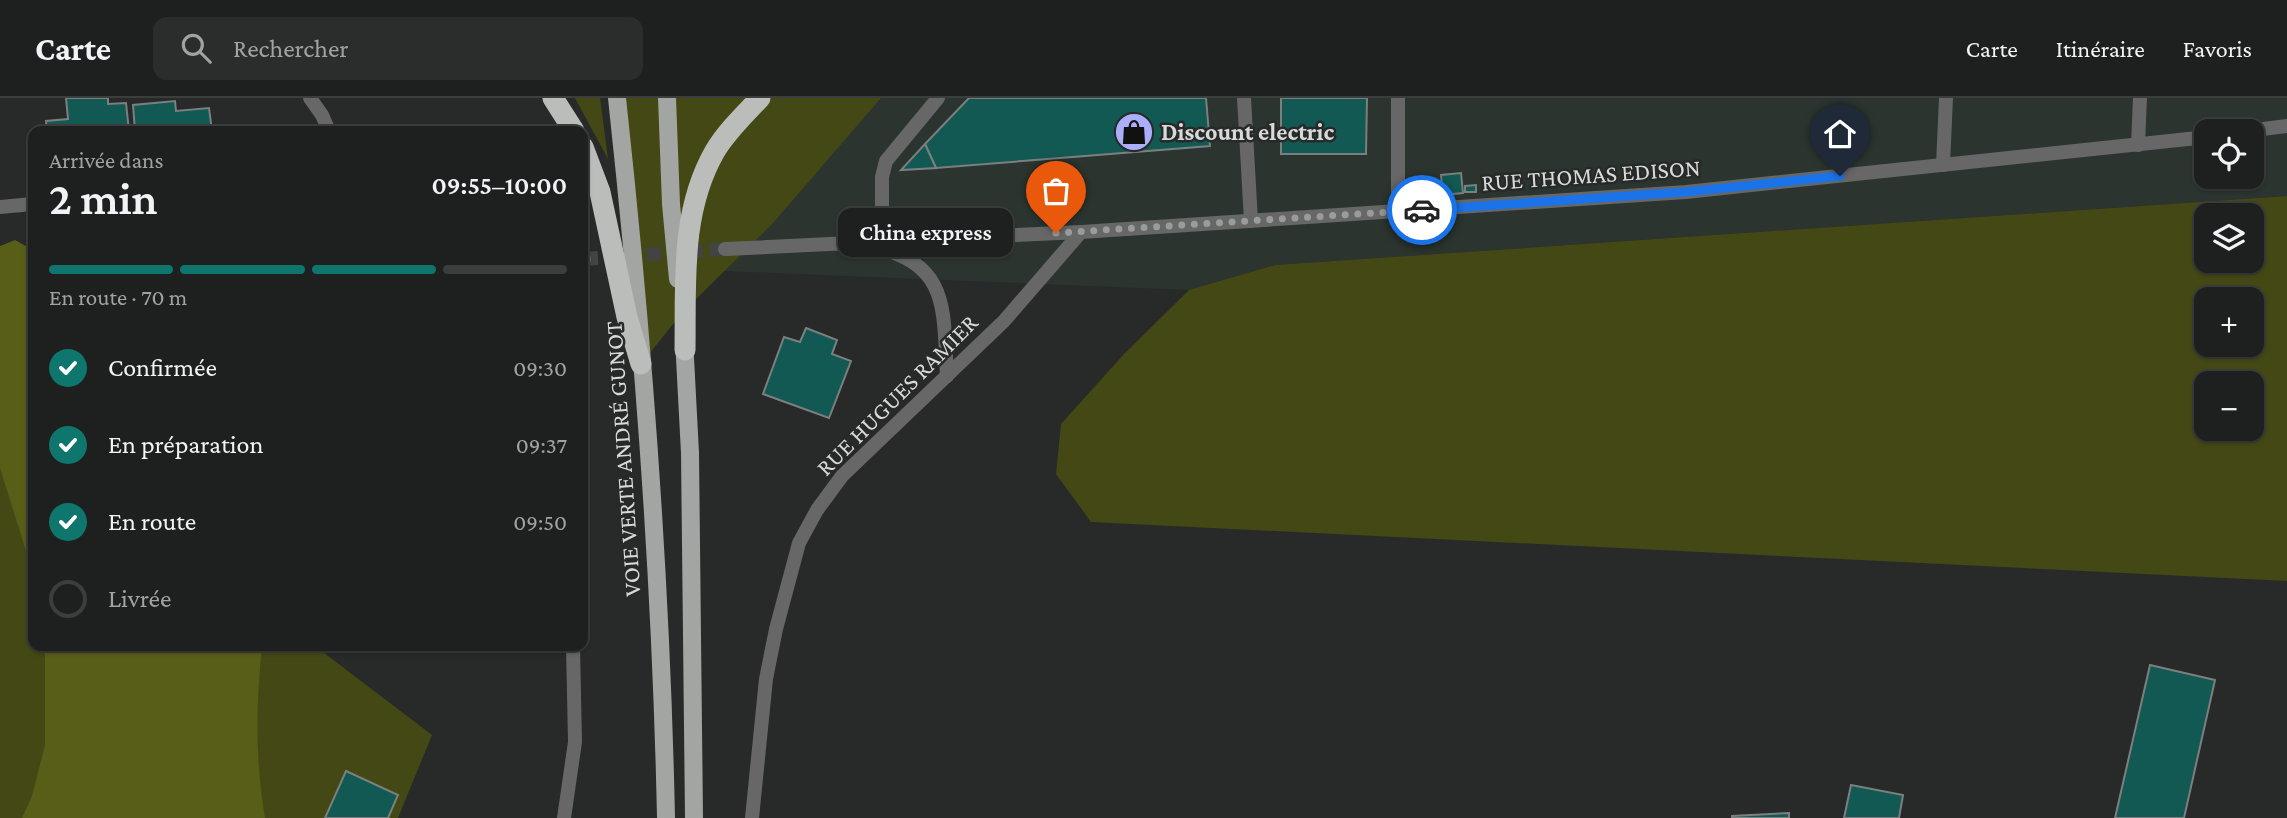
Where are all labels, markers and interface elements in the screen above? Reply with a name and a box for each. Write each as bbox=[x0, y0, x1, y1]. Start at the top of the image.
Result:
search box bbox=[153, 17, 643, 80]
icon: search bbox=[177, 29, 215, 67]
text: Carte bbox=[35, 30, 111, 67]
text: Rechercher bbox=[233, 34, 349, 63]
text: Carte bbox=[1966, 35, 2018, 62]
text: Itinéraire bbox=[2056, 35, 2145, 62]
text: Favoris bbox=[2183, 35, 2252, 62]
pin bbox=[1810, 104, 1870, 176]
shop icon: Discount electric bbox=[1113, 111, 1155, 153]
icon: home bbox=[1821, 115, 1859, 153]
place label: Discount electric bbox=[1161, 118, 1334, 145]
map controls bbox=[2194, 119, 2264, 441]
button: locate bbox=[2194, 119, 2264, 189]
text: Arrivée dans bbox=[49, 147, 164, 173]
street label: RUE THOMAS EDISON bbox=[1481, 153, 1701, 196]
pin bbox=[1026, 161, 1086, 233]
text: 09:55–10:00 bbox=[431, 171, 567, 200]
icon: bag bbox=[1037, 172, 1075, 210]
text: 2 min bbox=[49, 173, 157, 224]
courier bbox=[1387, 175, 1457, 245]
icon: car bbox=[1403, 191, 1441, 229]
button: layers bbox=[2194, 203, 2264, 273]
callout: China express bbox=[839, 208, 1014, 258]
text: China express bbox=[859, 219, 992, 245]
text: En route · 70 m bbox=[49, 284, 187, 310]
button: + bbox=[2194, 287, 2264, 357]
street label: RUE HUGUES RAMIER bbox=[811, 308, 983, 481]
street label: VOIE VERTE ANDRÉ GUNOT bbox=[599, 320, 646, 598]
icon: check bbox=[49, 349, 87, 387]
text: Confirmée bbox=[108, 353, 217, 382]
text: 09:30 bbox=[513, 355, 567, 381]
button: − bbox=[2194, 371, 2264, 441]
icon: check bbox=[49, 426, 87, 464]
text: En préparation bbox=[108, 430, 263, 459]
text: 09:37 bbox=[516, 432, 567, 458]
icon: check bbox=[49, 503, 87, 541]
text: En route bbox=[108, 507, 196, 536]
text: 09:50 bbox=[513, 509, 567, 535]
text: Livrée bbox=[108, 584, 171, 613]

